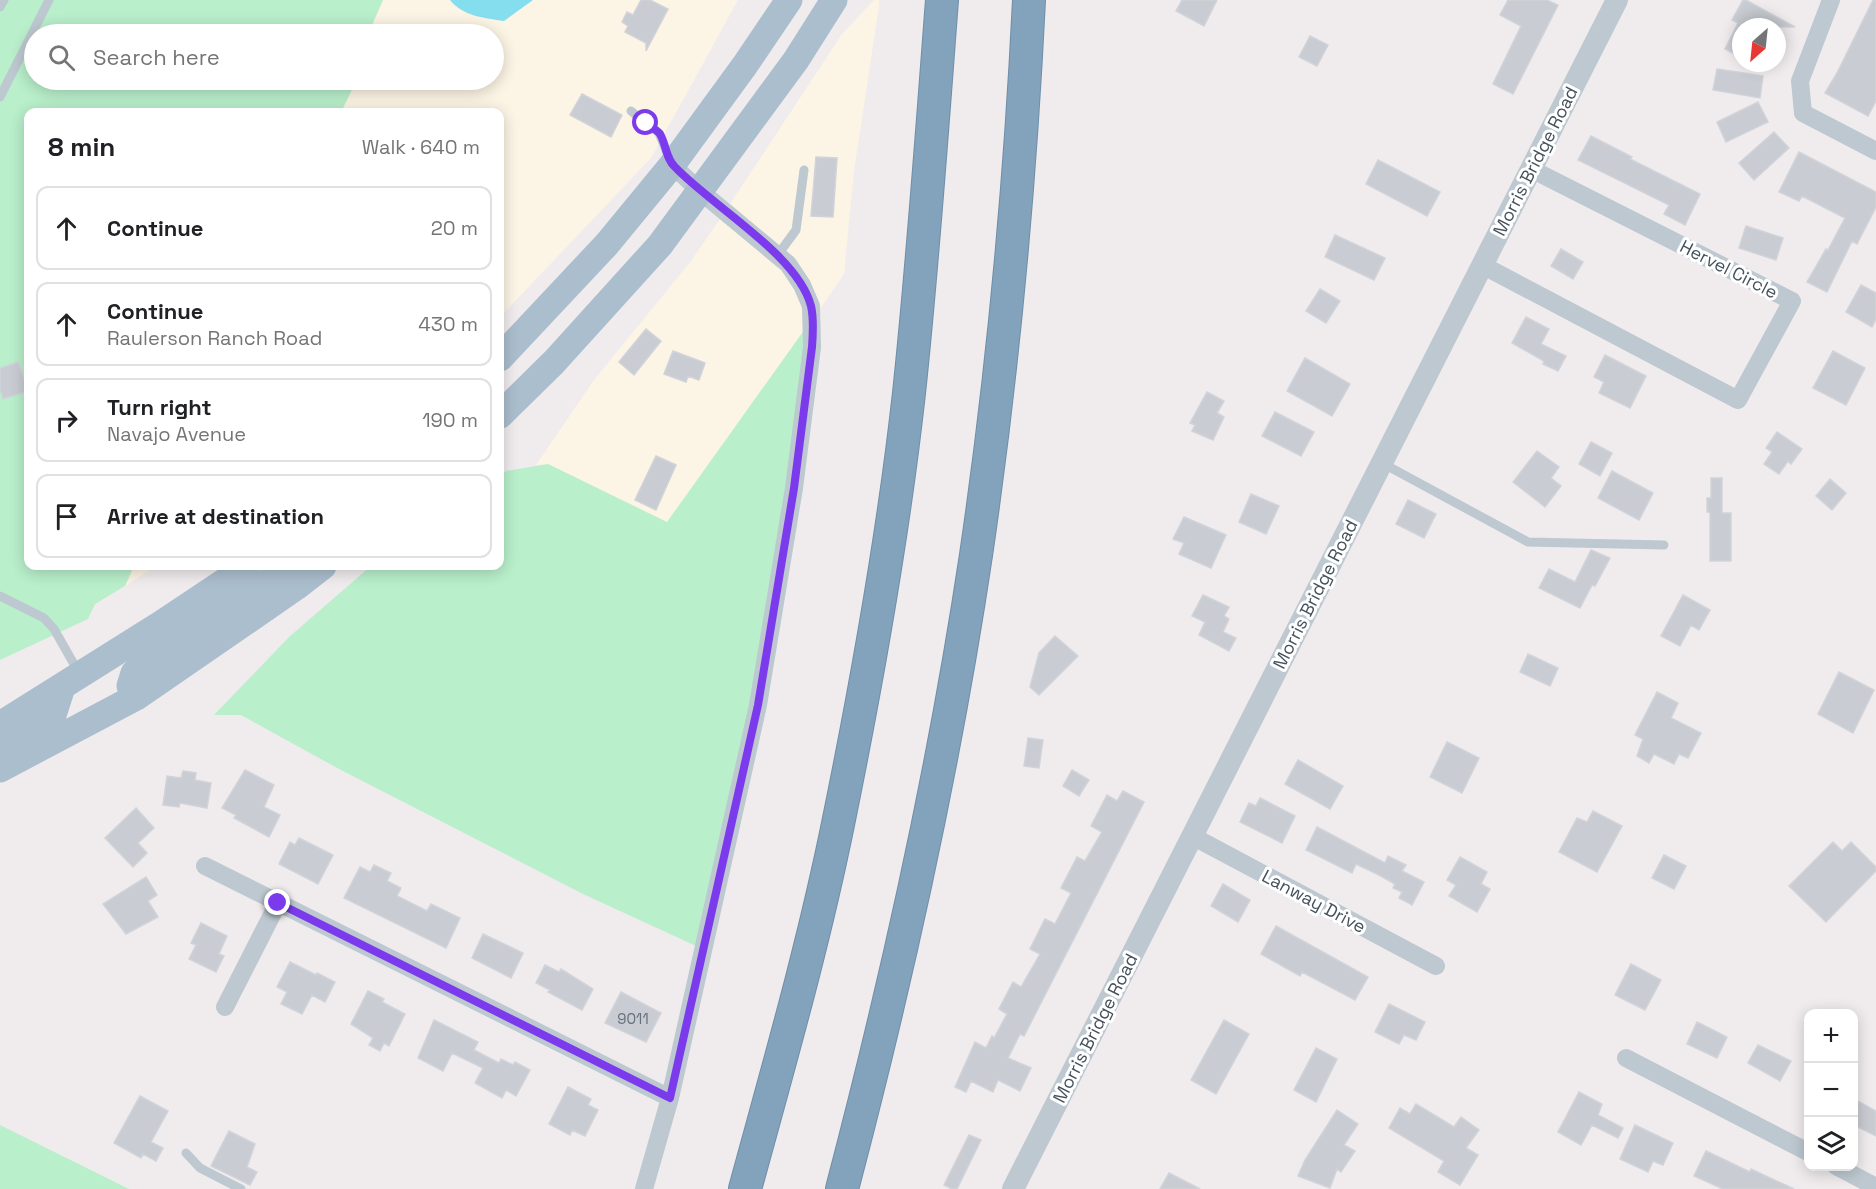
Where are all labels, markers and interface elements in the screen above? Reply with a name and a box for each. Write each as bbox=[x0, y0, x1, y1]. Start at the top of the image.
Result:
north arrow bbox=[1732, 18, 1786, 72]
search box bbox=[24, 24, 504, 90]
icon: search bbox=[45, 41, 78, 74]
text: Search here bbox=[93, 43, 220, 71]
street label: Morris Bridge Road bbox=[1487, 82, 1583, 240]
route start bbox=[632, 109, 658, 135]
text: 8 min bbox=[48, 130, 115, 164]
text: Walk · 640 m bbox=[362, 134, 480, 160]
icon: ahead bbox=[50, 212, 83, 245]
text: Continue bbox=[107, 214, 203, 242]
text: 20 m bbox=[431, 215, 478, 241]
street label: Hervel Circle bbox=[1676, 235, 1782, 303]
text: Continue bbox=[107, 297, 203, 325]
icon: ahead bbox=[50, 308, 83, 341]
text: 430 m bbox=[418, 311, 478, 337]
text: Raulerson Ranch Road bbox=[107, 325, 322, 351]
text: Turn right bbox=[107, 393, 212, 421]
icon: right bbox=[50, 404, 83, 437]
text: 190 m bbox=[422, 407, 478, 433]
text: Navajo Avenue bbox=[107, 421, 246, 447]
icon: arrive bbox=[50, 500, 83, 533]
text: Arrive at destination bbox=[107, 502, 324, 530]
street label: Morris Bridge Road bbox=[1267, 515, 1363, 673]
street label: Lanway Drive bbox=[1258, 864, 1370, 938]
route end bbox=[264, 889, 290, 915]
street label: Morris Bridge Road bbox=[1047, 949, 1143, 1107]
house number: 9011 bbox=[617, 1009, 649, 1028]
map controls bbox=[1804, 1009, 1858, 1171]
button: + bbox=[1804, 1009, 1858, 1063]
button: − bbox=[1804, 1063, 1858, 1117]
button: layers bbox=[1804, 1117, 1858, 1171]

